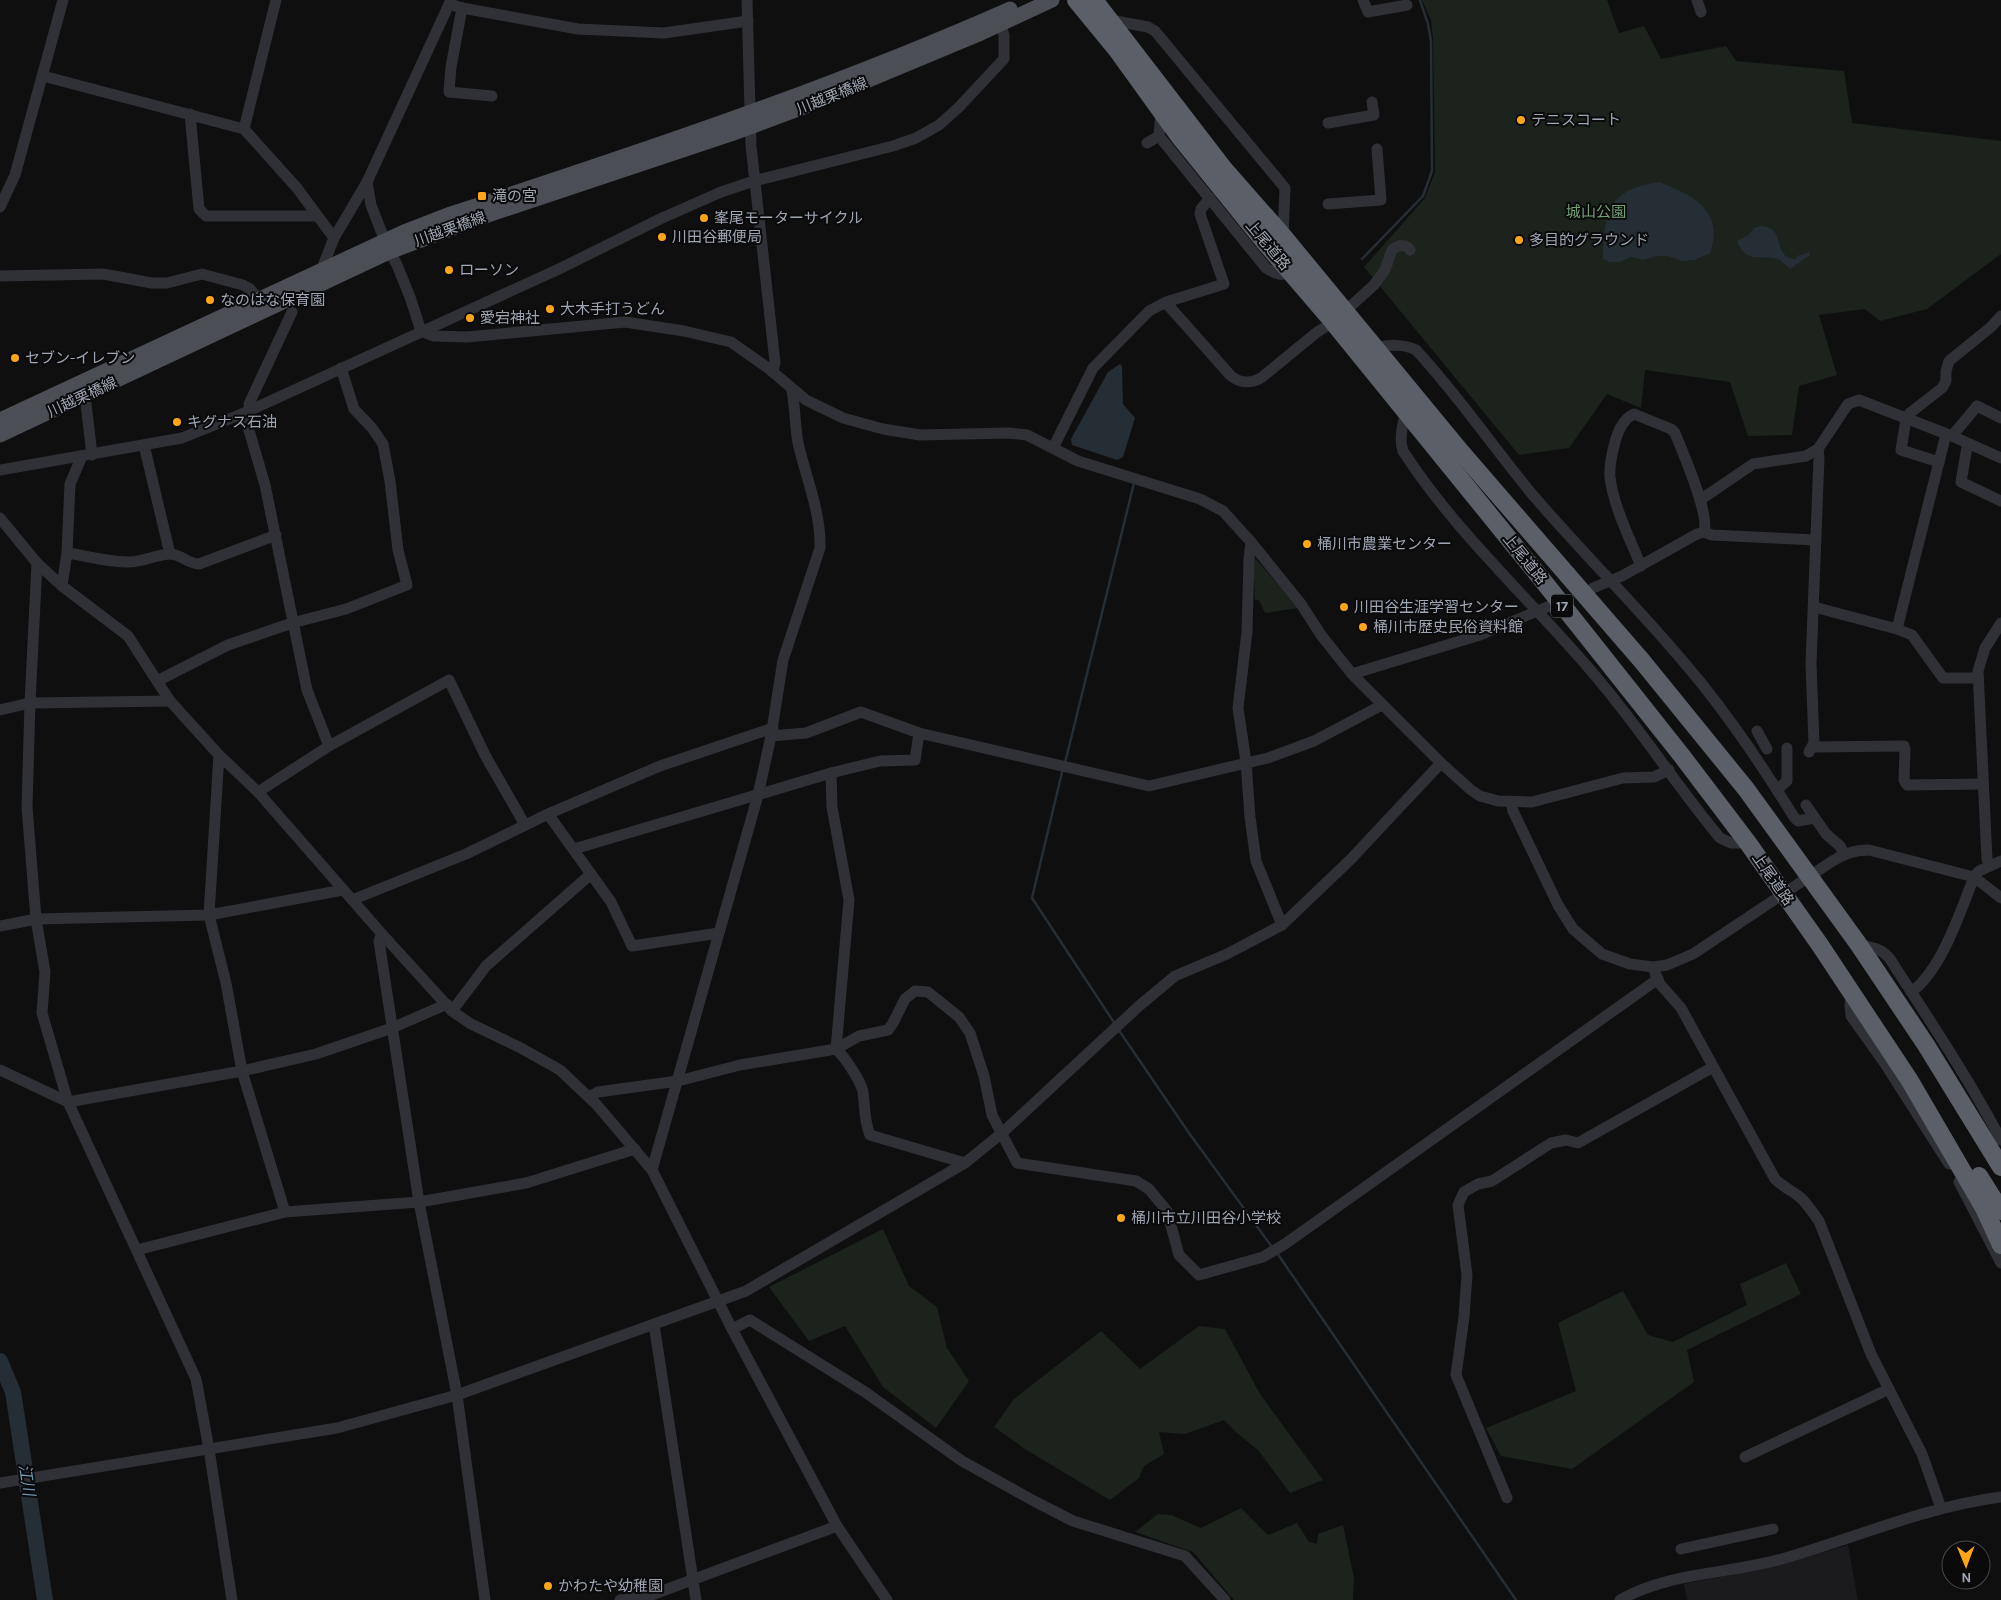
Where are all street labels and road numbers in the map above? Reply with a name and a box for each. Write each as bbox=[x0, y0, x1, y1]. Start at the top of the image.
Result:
street label: 川越栗橋線 bbox=[794, 74, 870, 118]
street label: 川越栗橋線 bbox=[412, 208, 488, 250]
street label: 上尾道路 bbox=[1242, 216, 1294, 274]
street label: 川越栗橋線 bbox=[44, 373, 120, 421]
street label: 上尾道路 bbox=[1499, 530, 1551, 588]
road number: 17 bbox=[1551, 594, 1573, 618]
street label: 上尾道路 bbox=[1748, 849, 1798, 909]

